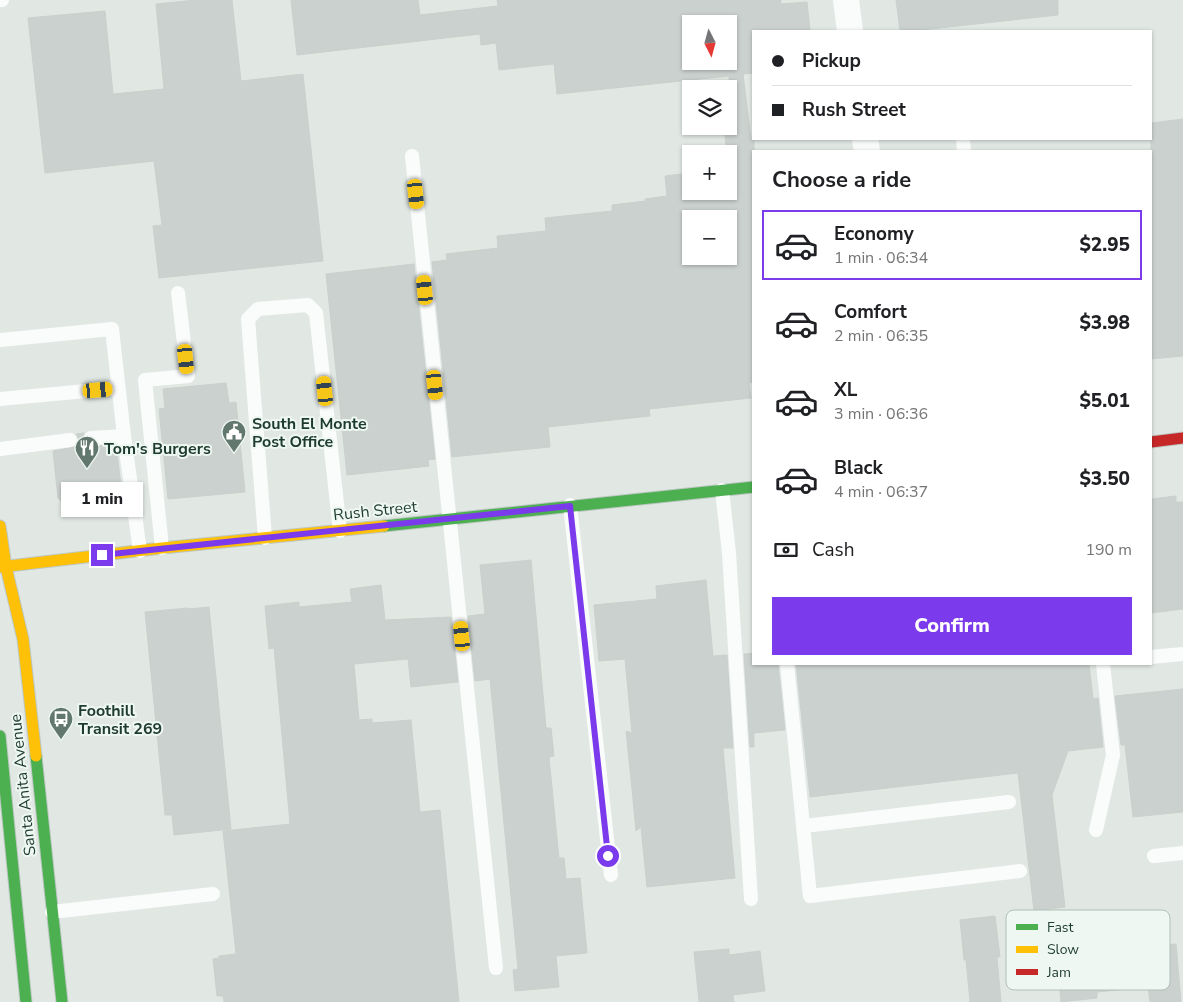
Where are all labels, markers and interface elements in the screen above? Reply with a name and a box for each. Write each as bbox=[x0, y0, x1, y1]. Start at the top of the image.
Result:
north arrow bbox=[682, 15, 738, 70]
map controls bbox=[682, 15, 737, 265]
text: Pickup bbox=[802, 48, 861, 74]
button: layers bbox=[682, 80, 737, 135]
text: Rush Street bbox=[802, 97, 906, 123]
button: + bbox=[682, 145, 737, 200]
text: Choose a ride bbox=[772, 165, 911, 195]
car bbox=[406, 178, 425, 210]
button: − bbox=[682, 210, 737, 265]
text: Economy bbox=[834, 221, 914, 247]
icon: car bbox=[774, 223, 819, 268]
text: $2.95 bbox=[1079, 232, 1130, 258]
text: 1 min · 06:34 bbox=[834, 247, 928, 269]
car bbox=[415, 274, 434, 306]
text: Comfort bbox=[834, 299, 907, 325]
icon: car bbox=[774, 301, 819, 346]
text: $3.98 bbox=[1079, 310, 1130, 336]
text: 2 min · 06:35 bbox=[834, 325, 928, 347]
car bbox=[176, 343, 195, 375]
car bbox=[425, 369, 444, 401]
car bbox=[315, 375, 334, 407]
text: XL bbox=[834, 377, 857, 403]
icon: car bbox=[774, 379, 819, 424]
car bbox=[82, 381, 113, 399]
text: $5.01 bbox=[1079, 388, 1130, 414]
text: 3 min · 06:36 bbox=[834, 403, 928, 425]
place label: South El Monte Post Office bbox=[252, 413, 367, 453]
public building icon: South El Monte Post Office bbox=[221, 419, 247, 453]
restaurant icon: Tom's Burgers bbox=[74, 435, 100, 469]
place label: Tom's Burgers bbox=[104, 438, 211, 460]
text: Black bbox=[834, 455, 883, 481]
icon: car bbox=[774, 457, 819, 502]
text: $3.50 bbox=[1079, 466, 1130, 492]
text: 4 min · 06:37 bbox=[834, 481, 928, 503]
callout: 1 min bbox=[61, 482, 143, 518]
text: 1 min bbox=[81, 488, 123, 510]
street label: Rush Street bbox=[332, 496, 419, 526]
icon: cash bbox=[772, 536, 800, 564]
text: Cash bbox=[812, 537, 854, 563]
text: 190 m bbox=[1085, 539, 1132, 561]
route end bbox=[91, 544, 113, 566]
button: Confirm bbox=[772, 597, 1132, 655]
car bbox=[452, 620, 471, 652]
place label: Foothill Transit 269 bbox=[78, 700, 162, 740]
bus stop icon: Foothill Transit 269 bbox=[48, 706, 74, 740]
street label: Santa Anita Avenue bbox=[5, 713, 41, 857]
route start bbox=[597, 845, 619, 867]
legend bbox=[1006, 910, 1170, 990]
text: Fast bbox=[1047, 918, 1073, 937]
text: Slow bbox=[1047, 940, 1079, 959]
text: Jam bbox=[1046, 963, 1071, 982]

